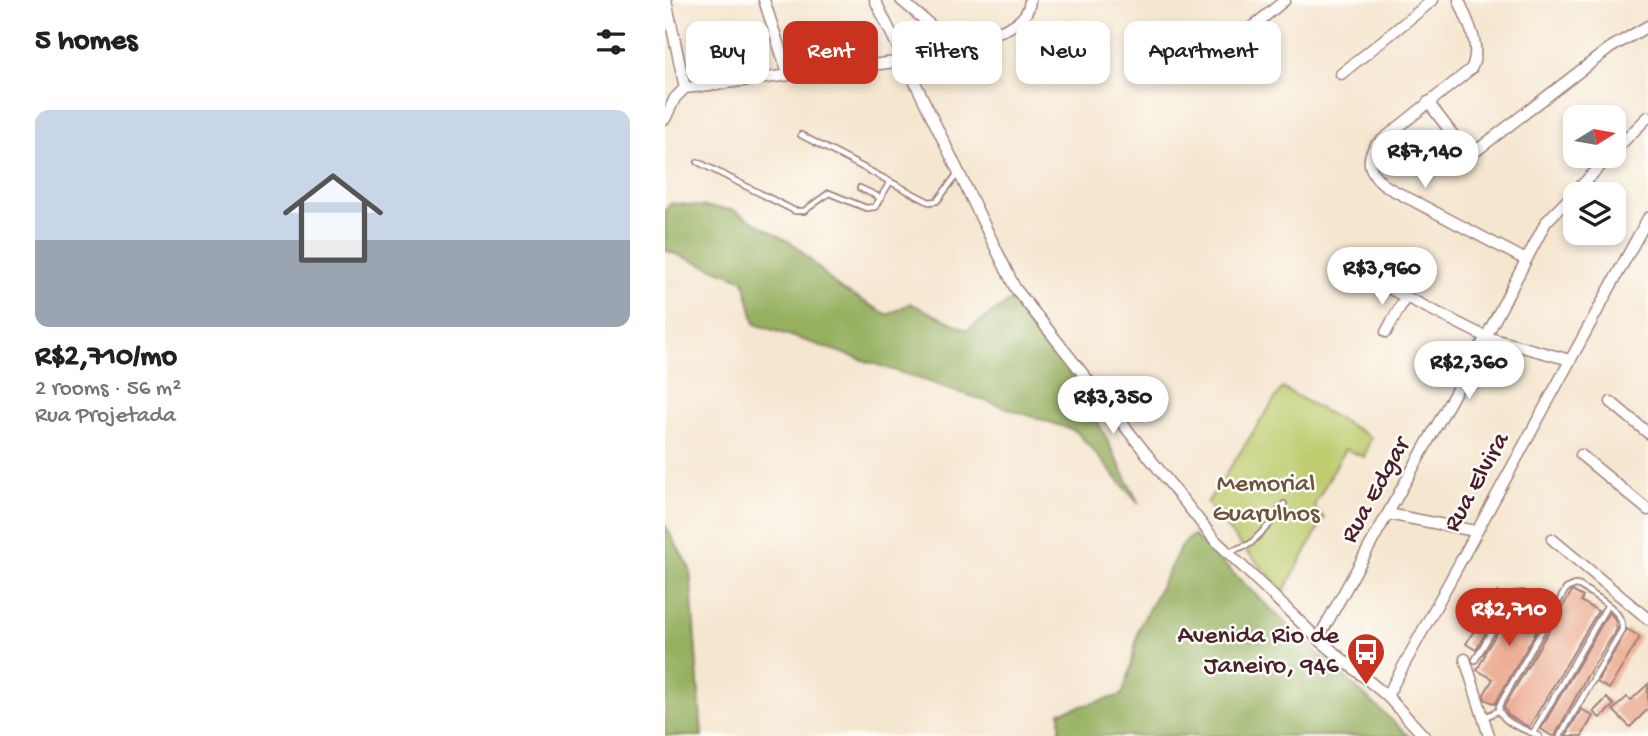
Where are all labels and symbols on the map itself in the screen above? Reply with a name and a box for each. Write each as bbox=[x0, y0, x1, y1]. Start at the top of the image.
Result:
north arrow bbox=[1563, 105, 1626, 168]
pin: R$7,140 bbox=[1360, 130, 1490, 190]
pin: R$3,960 bbox=[1317, 247, 1447, 307]
pin: R$2,360 bbox=[1404, 342, 1534, 401]
pin: R$3,350 bbox=[1048, 376, 1178, 436]
street label: Rua Elvira bbox=[1438, 426, 1519, 538]
street label: Rua Edgar bbox=[1335, 430, 1420, 549]
park label: Memorial Guarulhos bbox=[1212, 470, 1321, 531]
pin: R$2,710 bbox=[1444, 588, 1574, 648]
place label: Avenida Rio de Janeiro, 946 bbox=[1177, 622, 1340, 683]
bus stop icon: Avenida Rio de Janeiro, 946 bbox=[1345, 631, 1387, 686]

